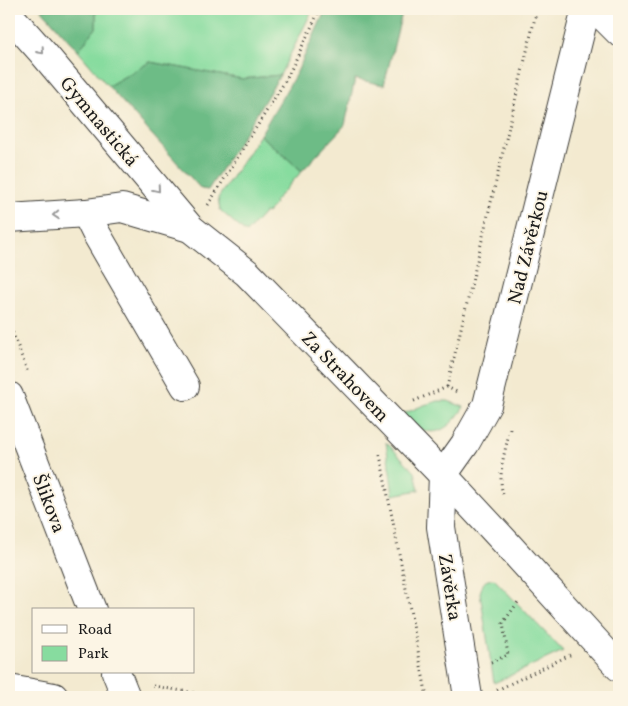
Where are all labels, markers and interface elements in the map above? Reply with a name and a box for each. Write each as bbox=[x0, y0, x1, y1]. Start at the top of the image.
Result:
one-way arrow bbox=[36, 46, 45, 55]
street label: Gymnastická bbox=[53, 72, 144, 173]
one-way arrow bbox=[152, 183, 160, 192]
street label: Nad Závěrkou bbox=[502, 188, 556, 307]
one-way arrow bbox=[52, 209, 60, 220]
street label: Za Strahovem bbox=[295, 326, 395, 429]
street label: Šlikova bbox=[25, 470, 71, 537]
street label: Závěrka bbox=[431, 552, 467, 623]
legend bbox=[32, 608, 195, 674]
text: Road bbox=[78, 620, 112, 641]
text: Park bbox=[78, 644, 109, 665]

